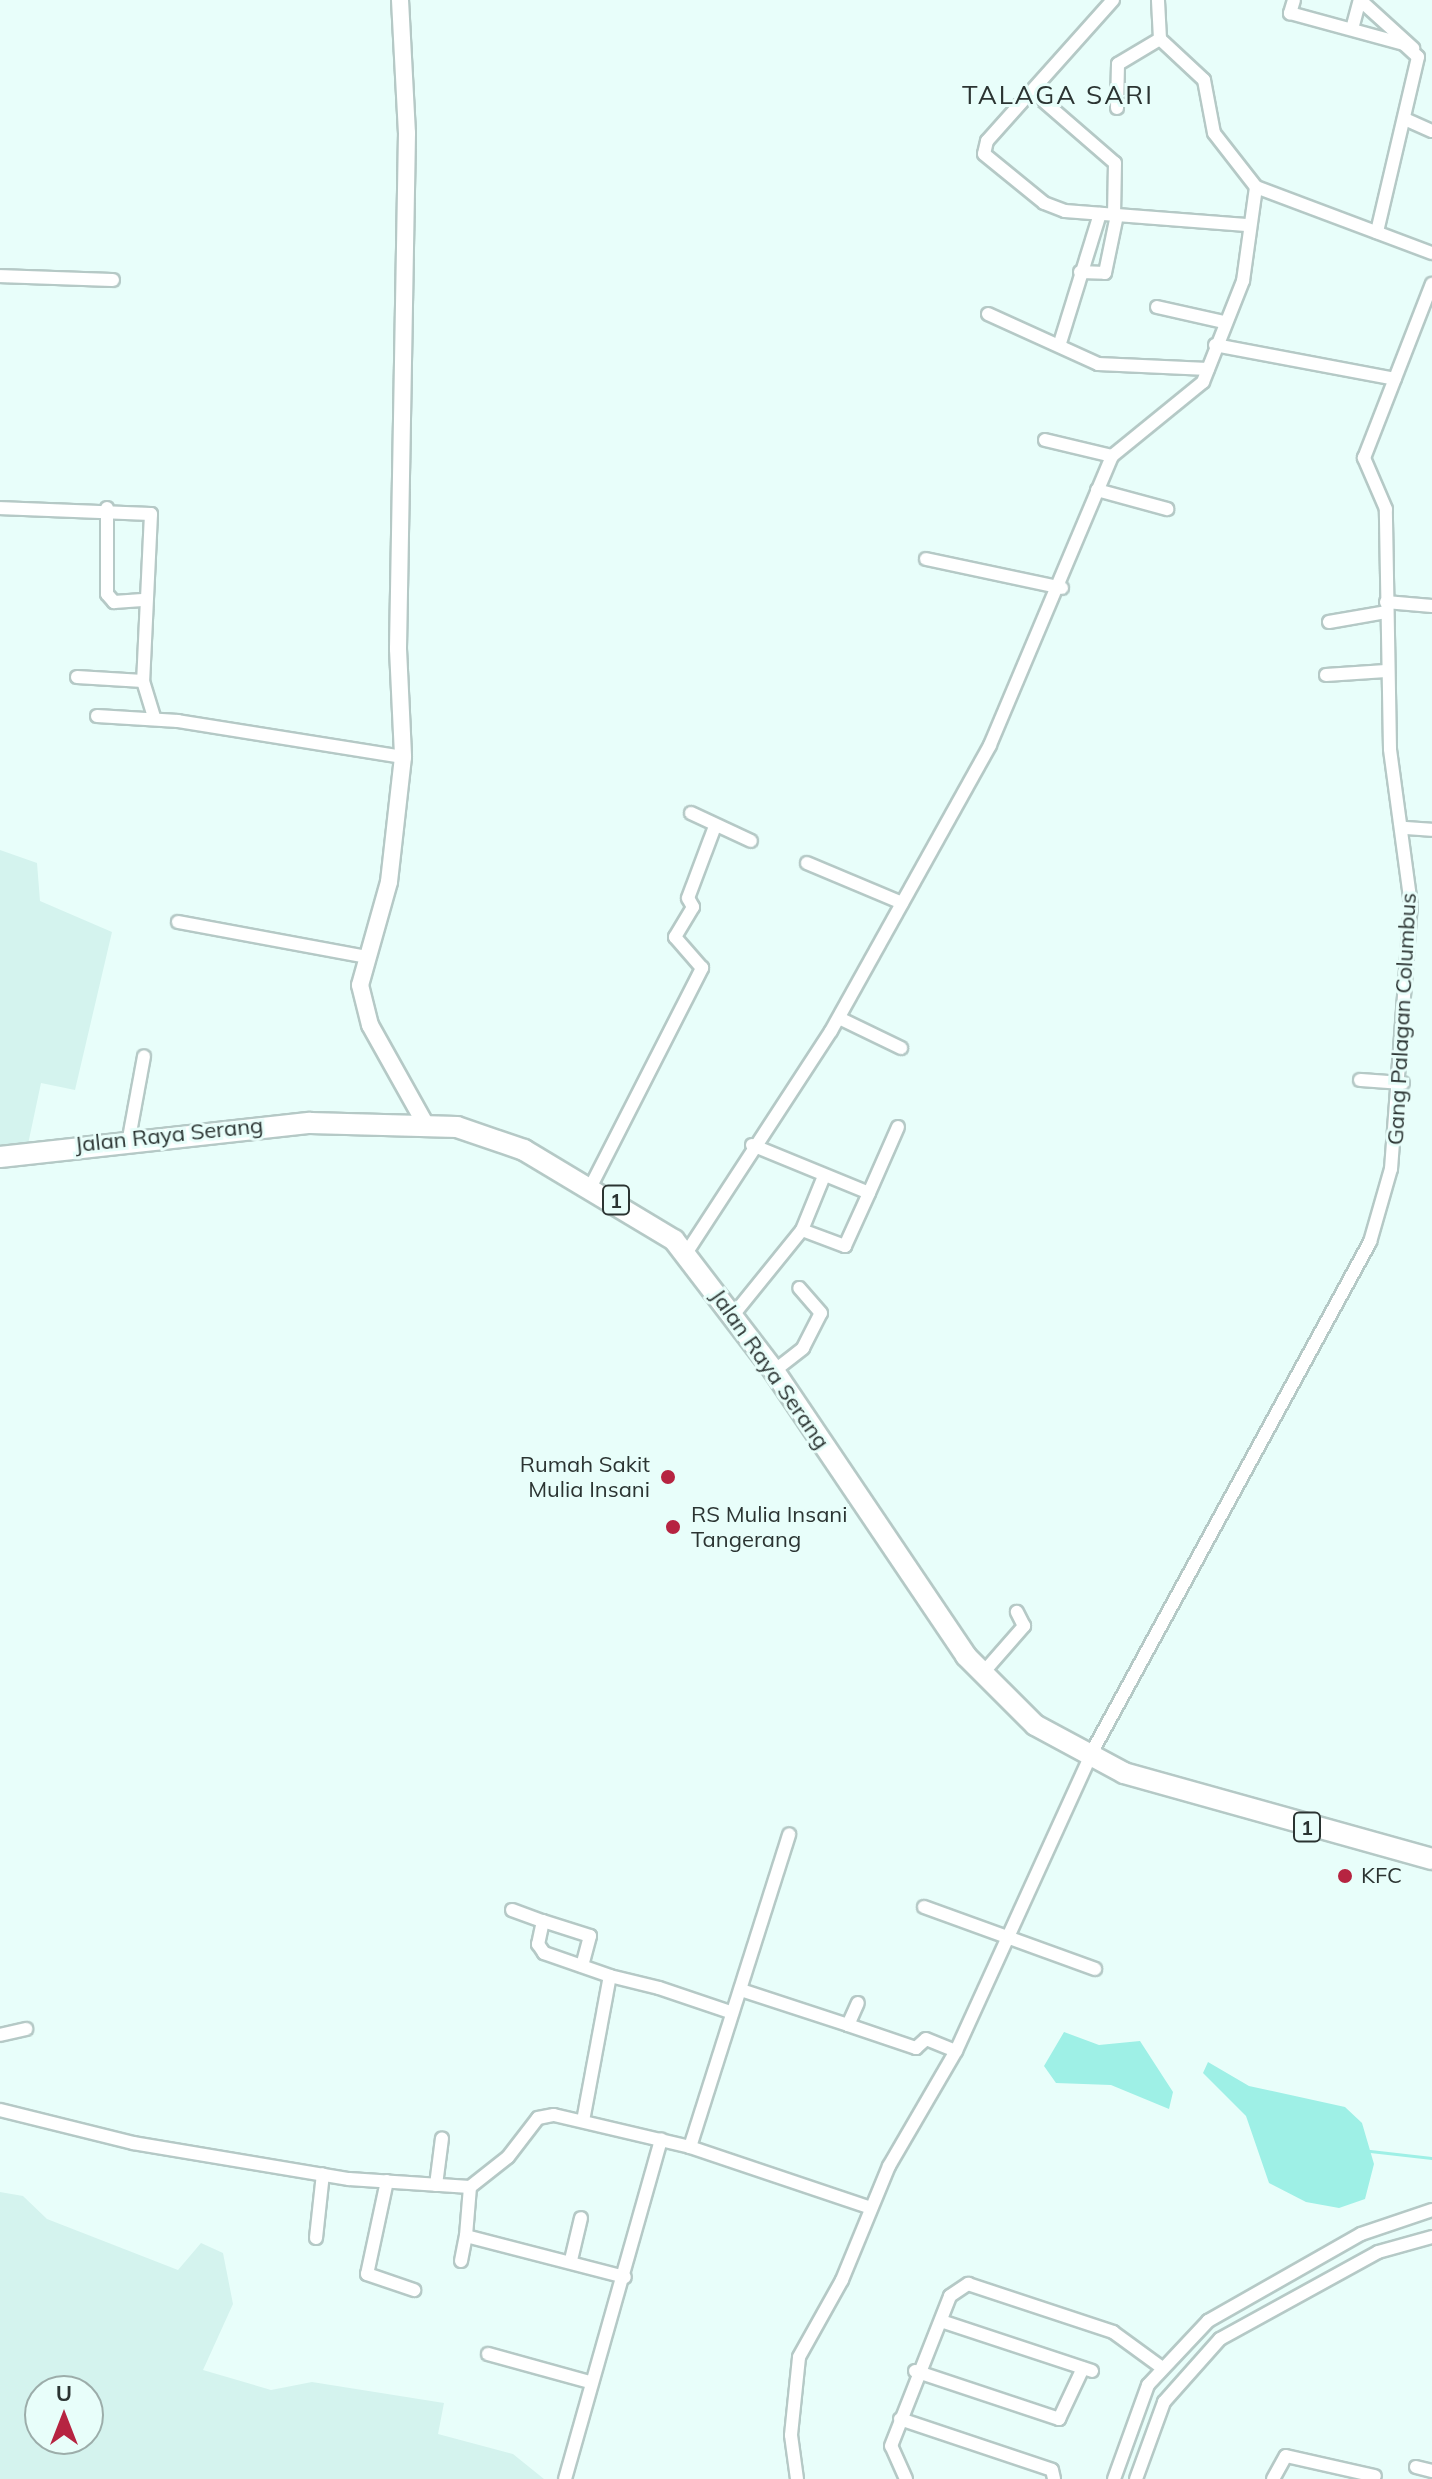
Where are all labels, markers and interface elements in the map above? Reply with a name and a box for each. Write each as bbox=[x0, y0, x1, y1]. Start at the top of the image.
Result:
district label: TALAGA SARI bbox=[962, 79, 1154, 111]
street label: Gang Palagan Columbus bbox=[1382, 892, 1422, 1146]
street label: Jalan Raya Serang bbox=[74, 1112, 264, 1158]
road number: 1 bbox=[602, 1184, 630, 1216]
street label: Jalan Raya Serang bbox=[705, 1284, 835, 1454]
place label: Rumah Sakit Mulia Insani bbox=[520, 1451, 650, 1502]
marker: Rumah Sakit Mulia Insani bbox=[657, 1466, 679, 1488]
place label: RS Mulia Insani Tangerang bbox=[691, 1501, 847, 1552]
marker: RS Mulia Insani Tangerang bbox=[662, 1516, 684, 1538]
road number: 1 bbox=[1293, 1811, 1321, 1843]
place label: KFC bbox=[1361, 1863, 1402, 1889]
marker: KFC bbox=[1336, 1867, 1354, 1885]
north arrow bbox=[24, 2375, 104, 2455]
text: U bbox=[56, 2379, 72, 2407]

